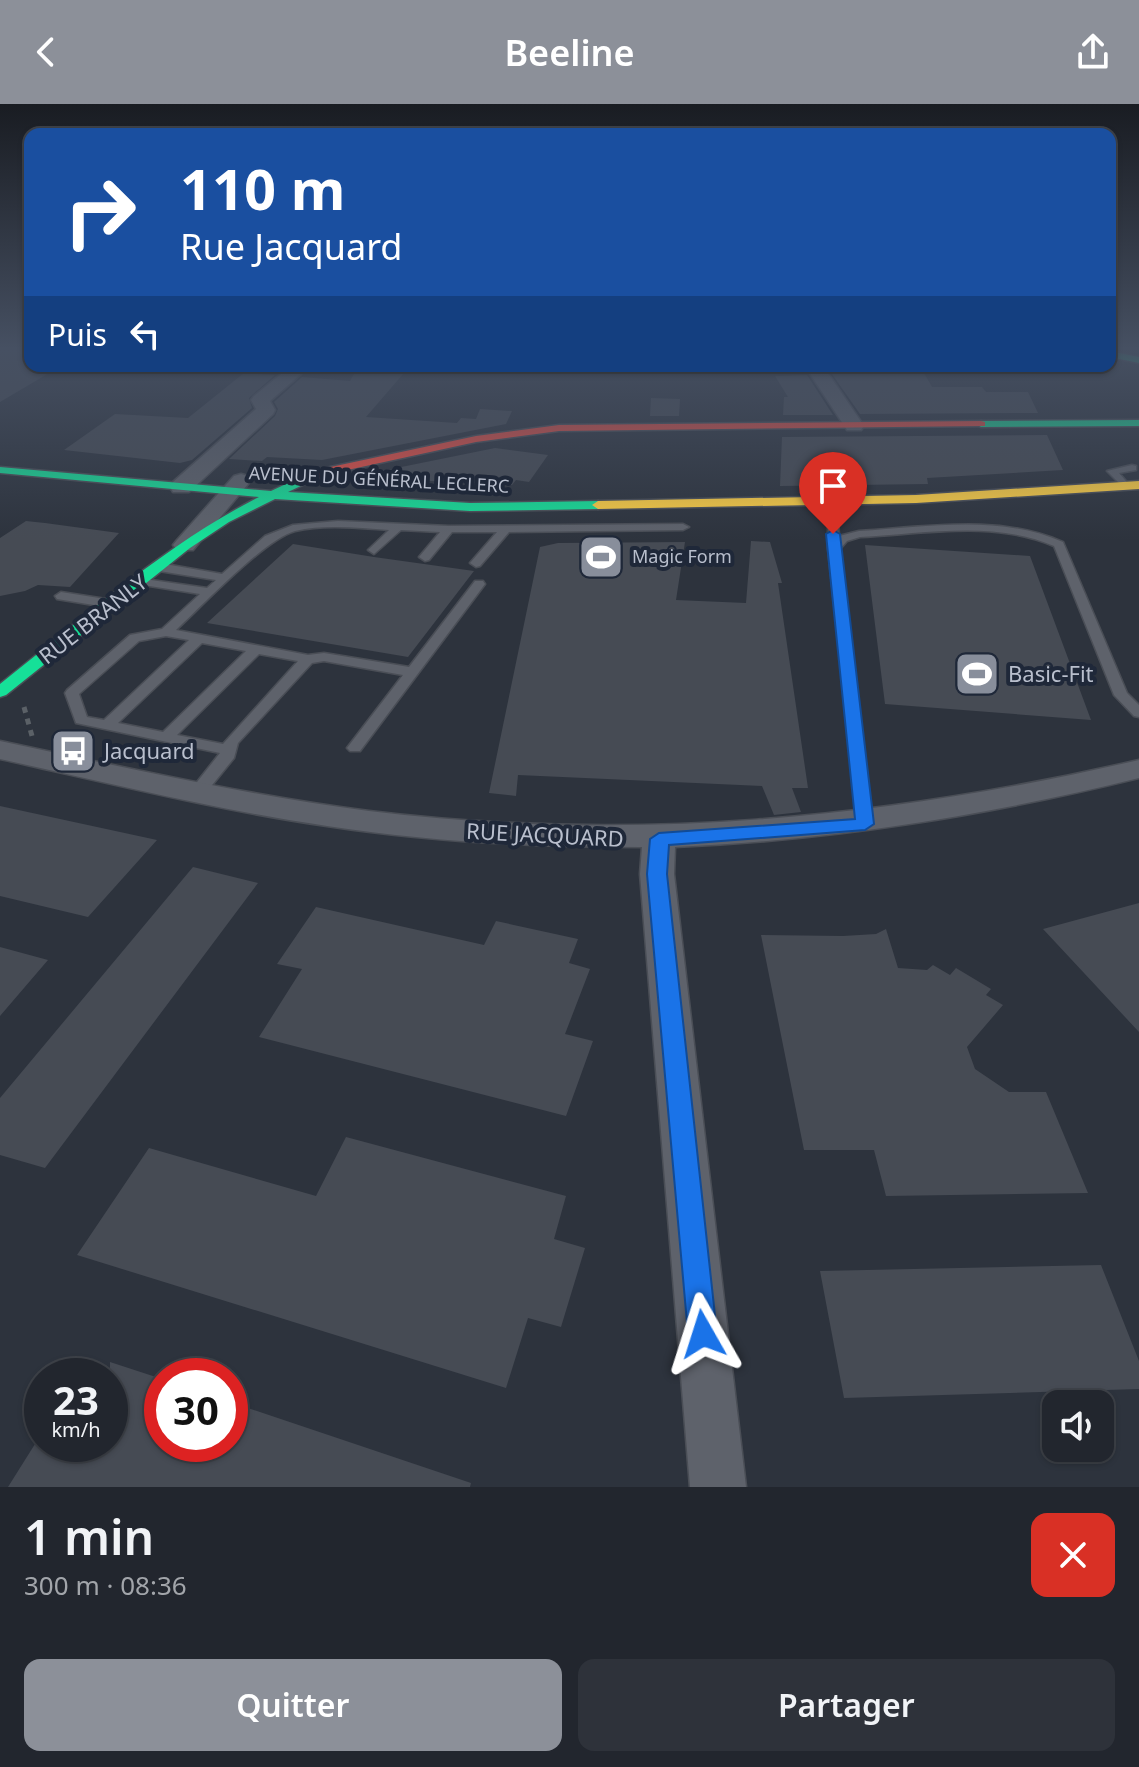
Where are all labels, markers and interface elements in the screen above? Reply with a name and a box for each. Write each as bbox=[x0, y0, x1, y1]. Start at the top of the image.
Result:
text: Beeline bbox=[504, 28, 635, 77]
icon: back bbox=[24, 30, 68, 74]
icon: share bbox=[1071, 30, 1115, 74]
text: 110 m bbox=[180, 150, 345, 226]
icon: right bbox=[48, 160, 152, 264]
text: Rue Jacquard bbox=[180, 222, 402, 271]
icon: left bbox=[123, 312, 167, 356]
text: Puis bbox=[48, 314, 107, 355]
pin bbox=[799, 452, 867, 534]
street label: AVENUE DU GÉNÉRAL LECLERC bbox=[248, 460, 510, 498]
icon: arrive bbox=[811, 464, 855, 508]
sports icon: Magic Form bbox=[577, 533, 625, 581]
place label: Magic Form bbox=[632, 544, 732, 568]
street label: RUE BRANLY bbox=[32, 566, 153, 670]
sports icon: Basic-Fit bbox=[953, 650, 1001, 698]
place label: Basic-Fit bbox=[1008, 658, 1094, 688]
bus stop icon: Jacquard bbox=[49, 727, 97, 775]
place label: Jacquard bbox=[102, 735, 195, 765]
street label: RUE JACQUARD bbox=[466, 815, 625, 853]
position arrow bbox=[661, 1292, 745, 1376]
speed limit sign: 30 bbox=[144, 1358, 248, 1462]
text: 23 bbox=[53, 1372, 99, 1427]
map controls bbox=[1042, 1390, 1114, 1462]
button: sound bbox=[1042, 1390, 1114, 1462]
text: km/h bbox=[51, 1416, 101, 1443]
text: 1 min bbox=[24, 1504, 154, 1569]
button: close bbox=[1031, 1513, 1115, 1597]
text: 300 m · 08:36 bbox=[24, 1567, 187, 1603]
button: Quitter bbox=[24, 1659, 562, 1751]
button: Partager bbox=[578, 1659, 1115, 1751]

